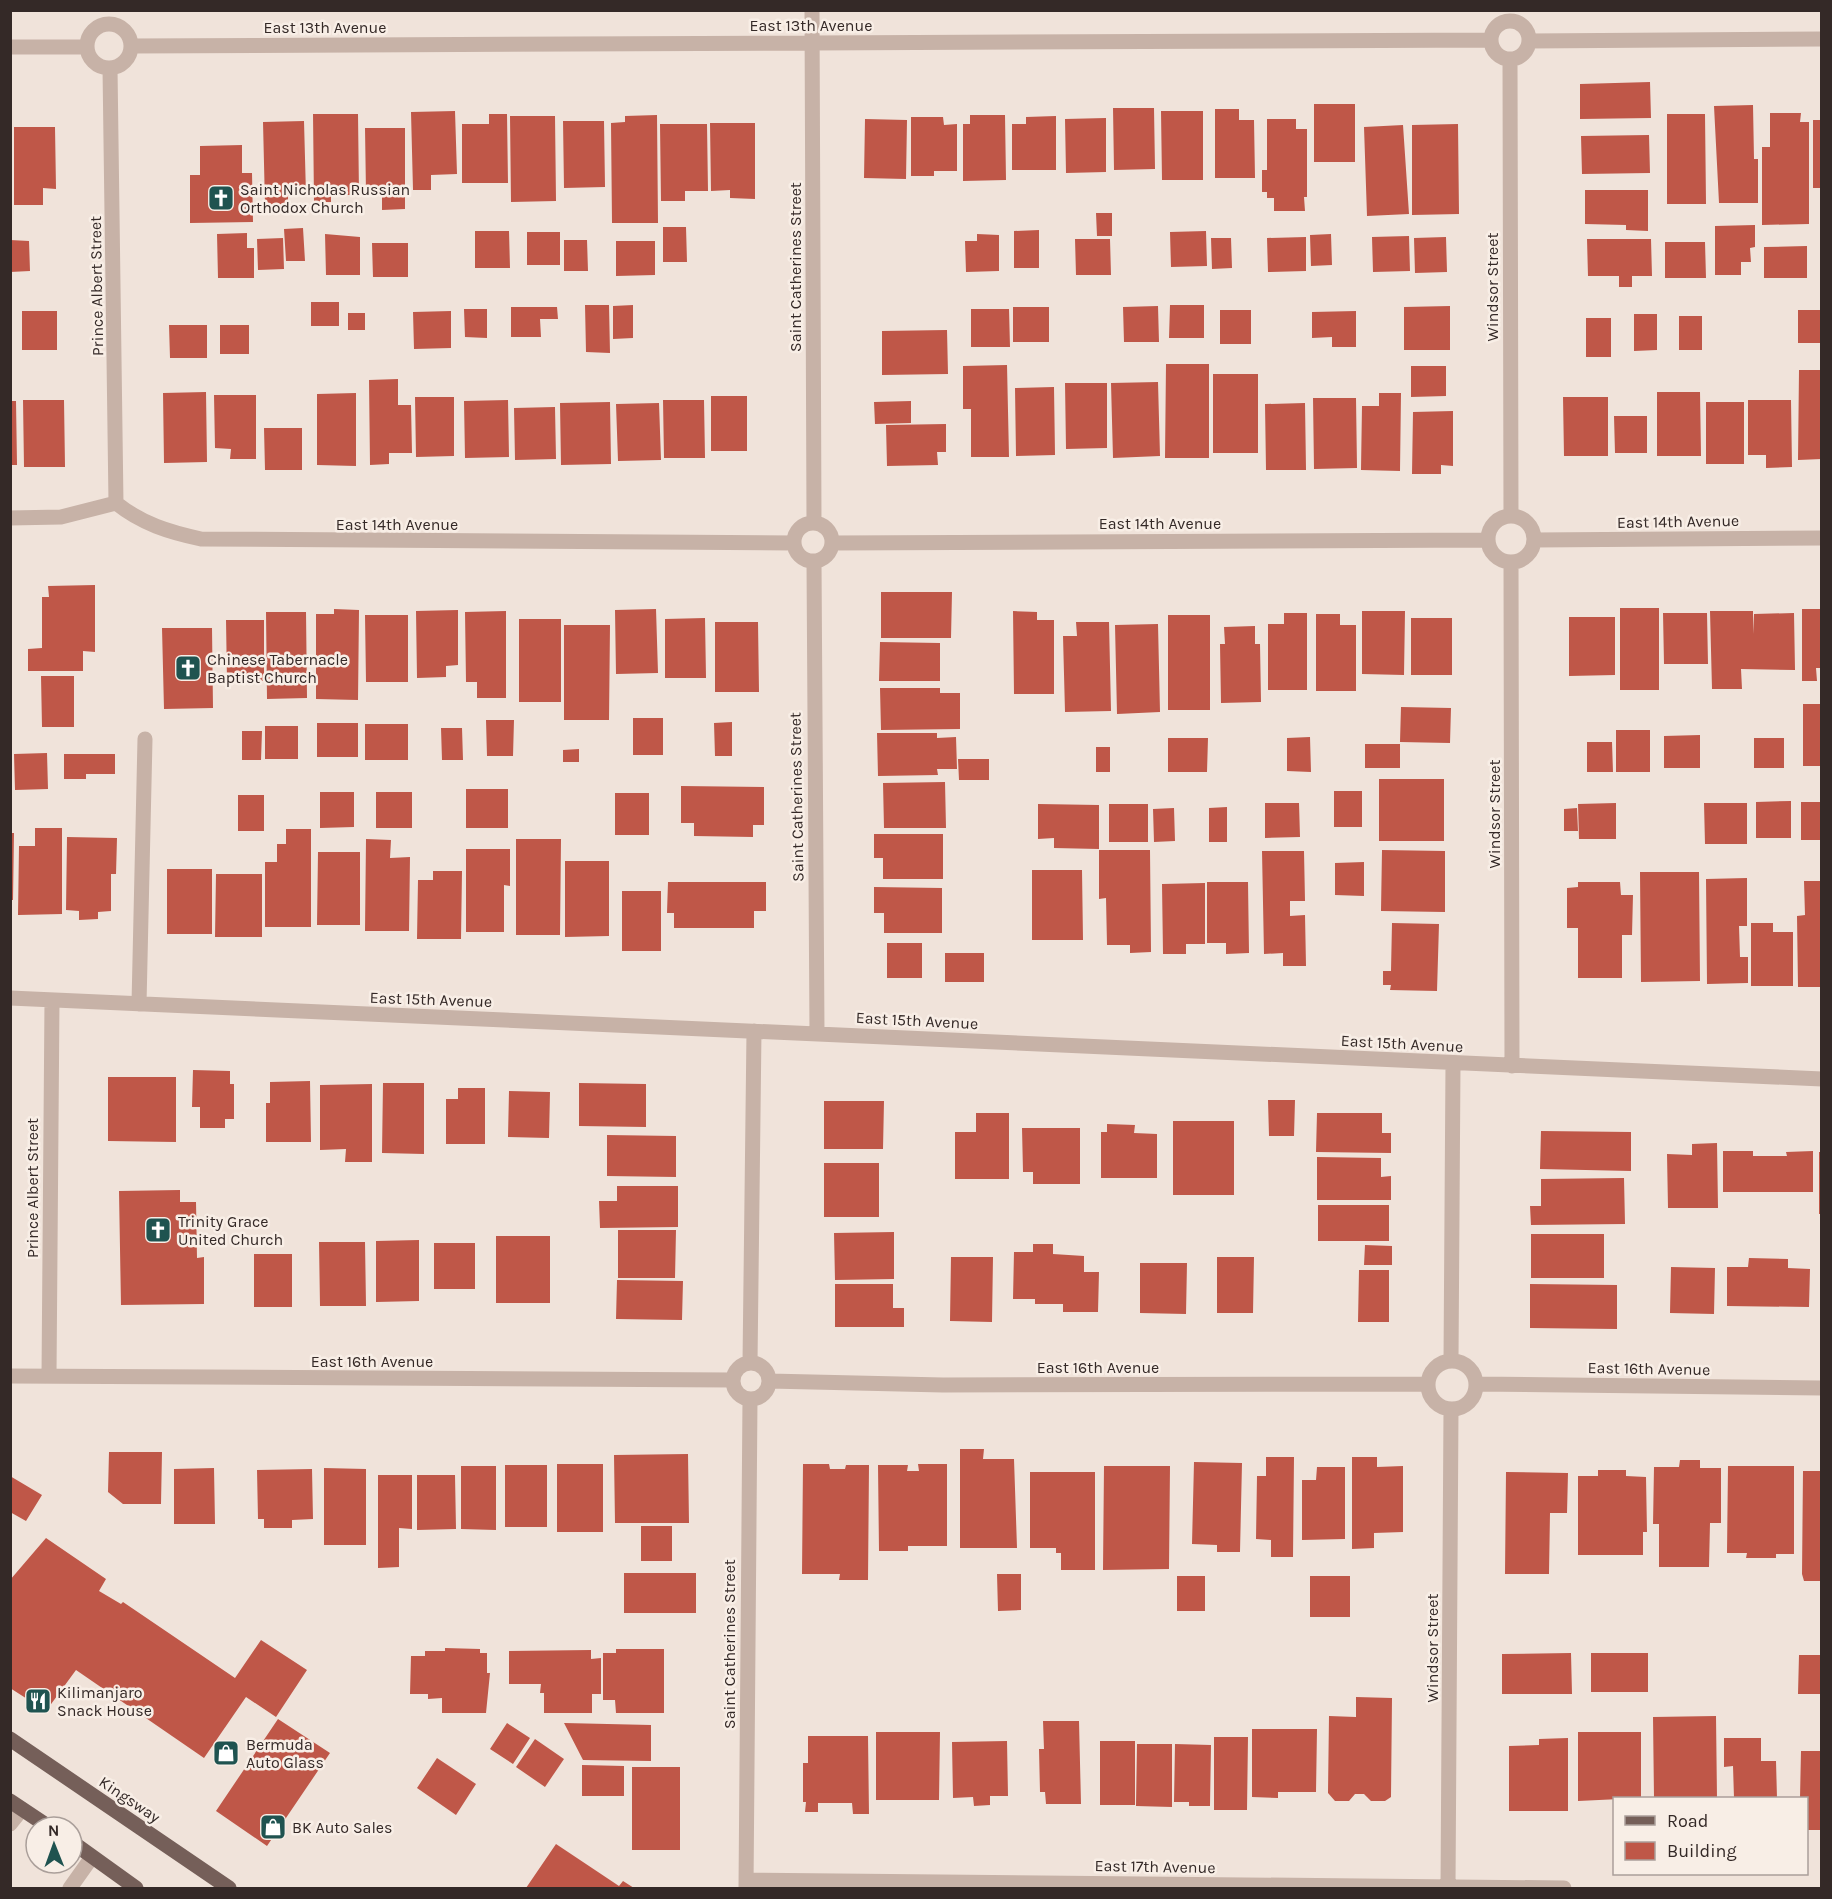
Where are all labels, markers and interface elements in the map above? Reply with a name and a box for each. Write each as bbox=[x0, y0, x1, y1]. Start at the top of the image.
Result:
street label: East 13th Avenue bbox=[750, 16, 872, 35]
street label: East 13th Avenue bbox=[264, 18, 386, 37]
place label: Saint Nicholas Russian Orthodox Church bbox=[240, 180, 410, 217]
street label: Saint Catherines Street bbox=[786, 182, 805, 352]
church icon: Saint Nicholas Russian Orthodox Church bbox=[206, 183, 236, 213]
street label: Prince Albert Street bbox=[86, 216, 107, 356]
street label: Windsor Street bbox=[1483, 233, 1502, 341]
street label: East 14th Avenue bbox=[1617, 511, 1739, 532]
street label: East 14th Avenue bbox=[1099, 514, 1221, 533]
street label: East 14th Avenue bbox=[336, 515, 458, 534]
place label: Chinese Tabernacle Baptist Church bbox=[207, 650, 348, 687]
church icon: Chinese Tabernacle Baptist Church bbox=[173, 653, 203, 683]
street label: Saint Catherines Street bbox=[786, 712, 807, 882]
street label: Windsor Street bbox=[1485, 760, 1504, 868]
street label: East 15th Avenue bbox=[369, 988, 493, 1011]
street label: East 15th Avenue bbox=[855, 1008, 979, 1033]
street label: East 15th Avenue bbox=[1340, 1031, 1464, 1056]
street label: Prince Albert Street bbox=[23, 1118, 42, 1258]
place label: Trinity Grace United Church bbox=[178, 1212, 283, 1249]
church icon: Trinity Grace United Church bbox=[143, 1215, 173, 1245]
street label: East 16th Avenue bbox=[311, 1352, 433, 1371]
street label: East 16th Avenue bbox=[1037, 1358, 1159, 1377]
street label: East 16th Avenue bbox=[1588, 1358, 1710, 1379]
street label: Saint Catherines Street bbox=[720, 1559, 739, 1729]
street label: Windsor Street bbox=[1423, 1594, 1442, 1702]
place label: Kilimanjaro Snack House bbox=[57, 1683, 152, 1720]
restaurant icon: Kilimanjaro Snack House bbox=[23, 1686, 53, 1716]
place label: Bermuda Auto Glass bbox=[246, 1735, 324, 1772]
shop icon: Bermuda Auto Glass bbox=[211, 1738, 241, 1768]
street label: Kingsway bbox=[96, 1772, 164, 1827]
legend bbox=[1613, 1797, 1808, 1875]
text: Road bbox=[1667, 1810, 1708, 1832]
shop icon: BK Auto Sales bbox=[258, 1812, 288, 1842]
north arrow bbox=[24, 1815, 84, 1875]
place label: BK Auto Sales bbox=[292, 1818, 393, 1837]
text: N bbox=[48, 1821, 60, 1840]
text: Building bbox=[1667, 1840, 1737, 1862]
street label: East 17th Avenue bbox=[1094, 1856, 1216, 1877]

